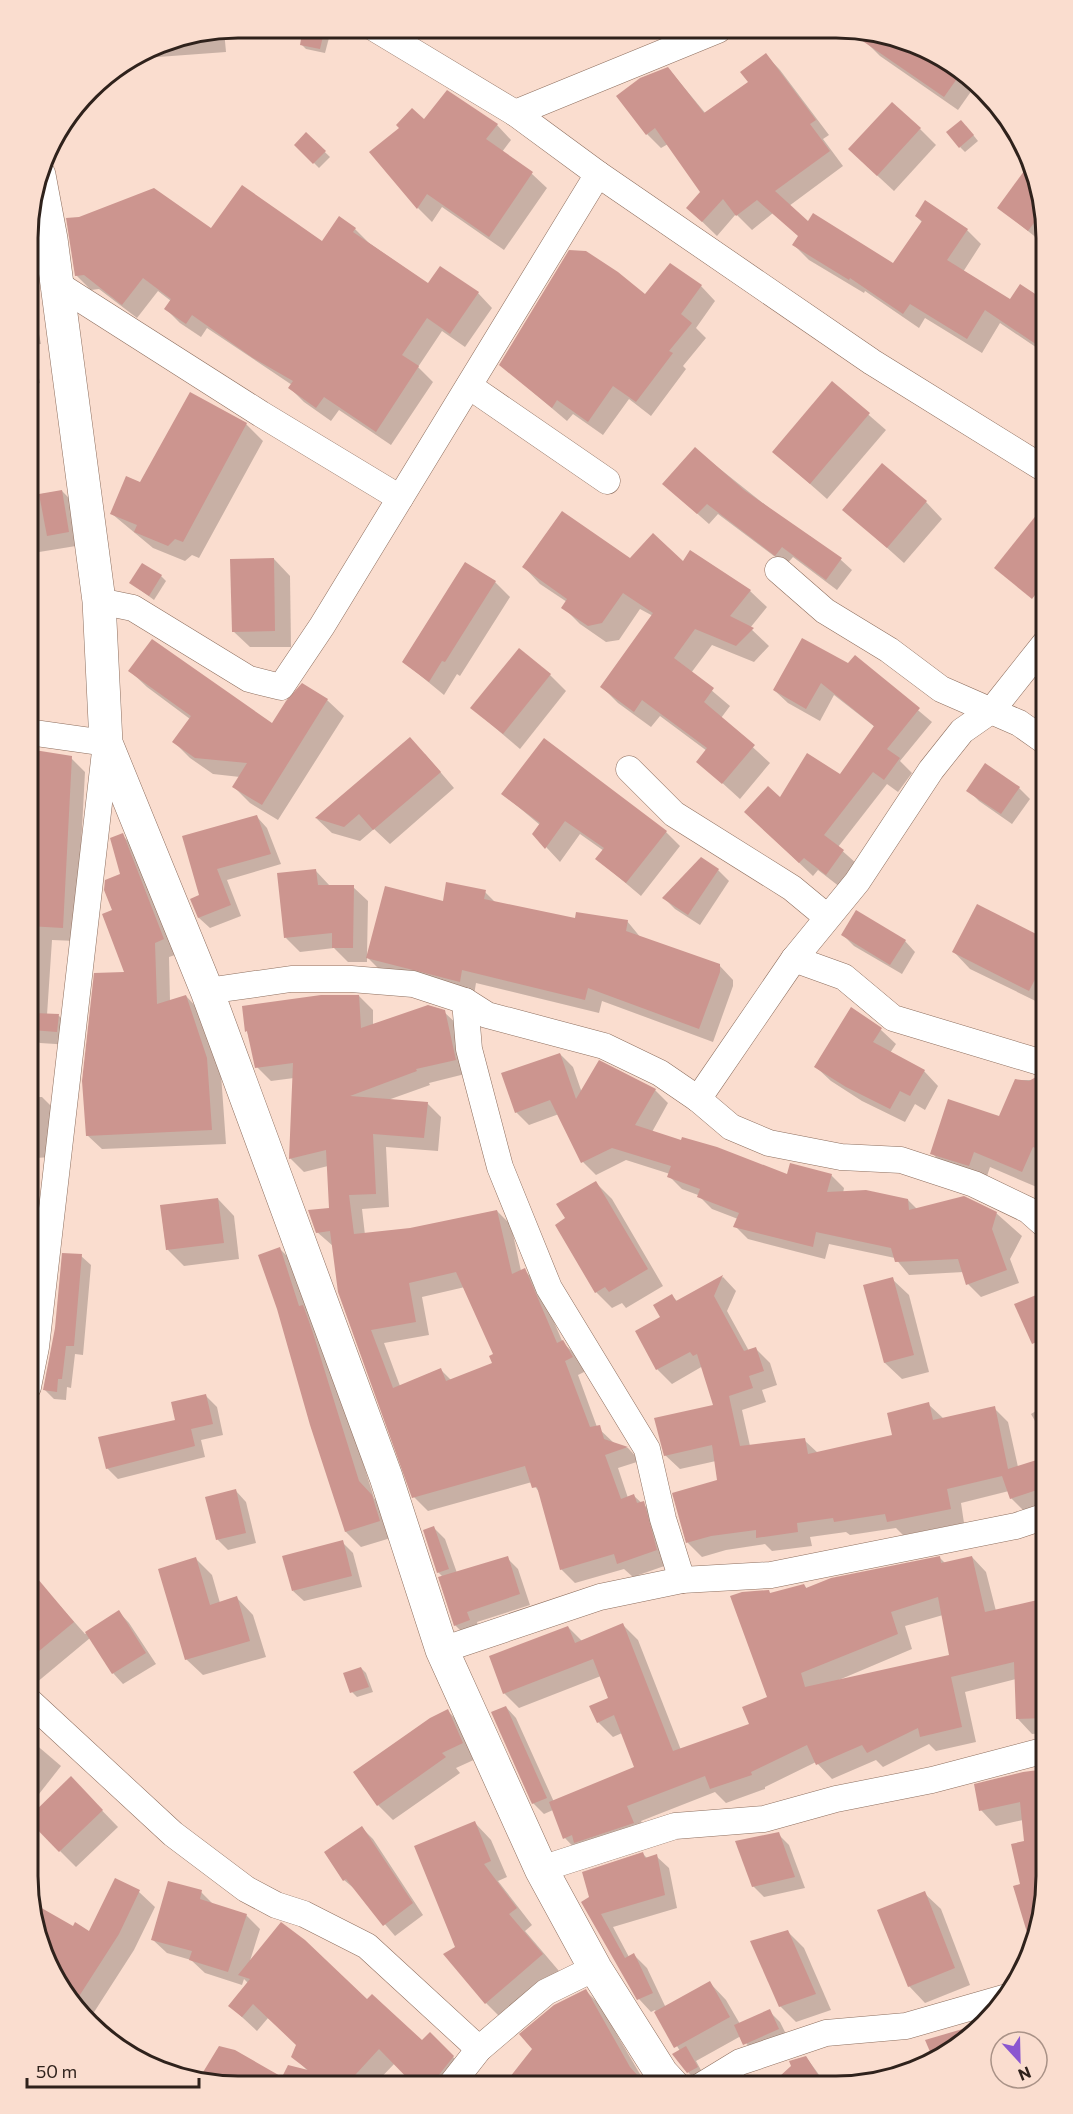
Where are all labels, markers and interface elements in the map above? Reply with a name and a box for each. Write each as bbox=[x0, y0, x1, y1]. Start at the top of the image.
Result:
north arrow bbox=[989, 2030, 1049, 2090]
scale bar bbox=[27, 2051, 200, 2089]
text: 50 m bbox=[36, 2060, 77, 2082]
text: N bbox=[1016, 2063, 1034, 2085]

